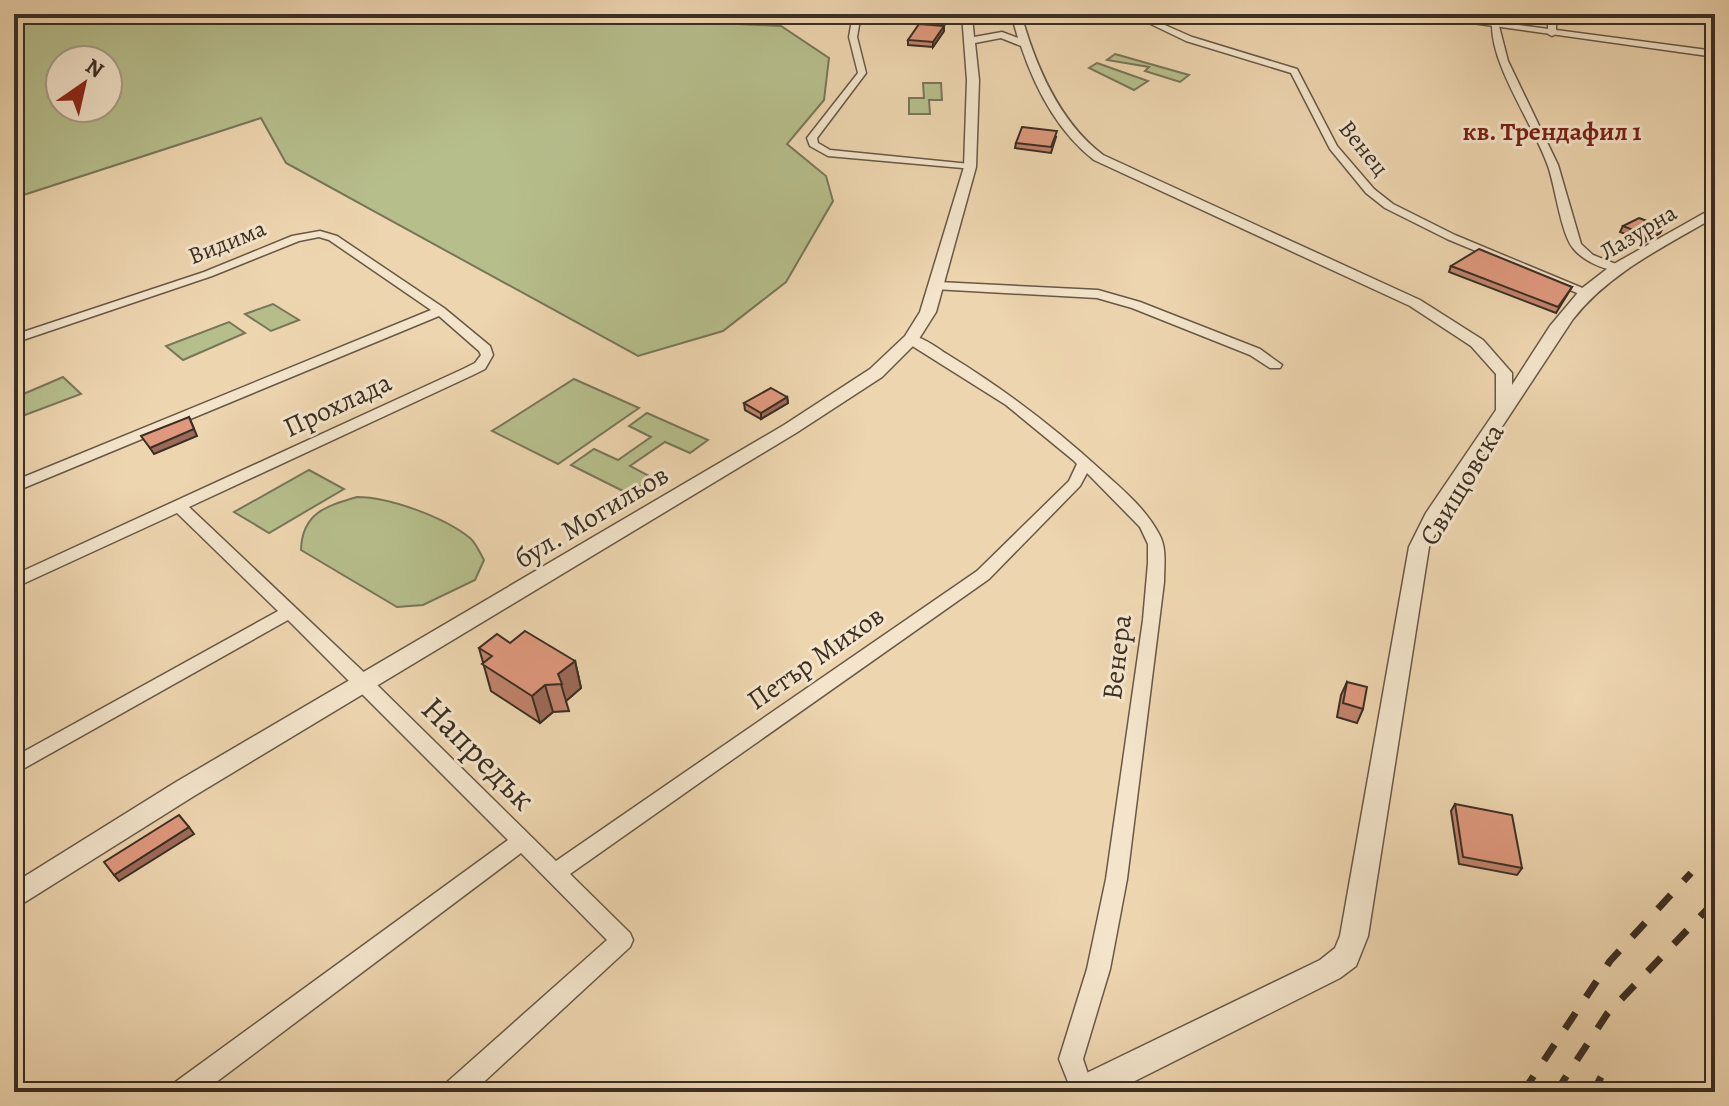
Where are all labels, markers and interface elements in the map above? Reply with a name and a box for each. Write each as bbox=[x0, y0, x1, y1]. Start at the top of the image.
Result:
north arrow bbox=[44, 44, 124, 124]
text: N bbox=[80, 51, 110, 85]
street label: Венец bbox=[1332, 113, 1396, 183]
district label: кв. Трендафил 1 bbox=[1462, 114, 1642, 149]
street label: Лазурна bbox=[1593, 196, 1683, 268]
street label: Видима bbox=[183, 212, 271, 272]
street label: Прохлада bbox=[277, 363, 398, 447]
street label: Свищовска bbox=[1411, 416, 1513, 553]
street label: бул. Могильов bbox=[507, 456, 676, 578]
street label: Петър Михов bbox=[740, 597, 892, 719]
street label: Венера bbox=[1093, 612, 1141, 702]
street label: Напредък bbox=[411, 686, 546, 821]

